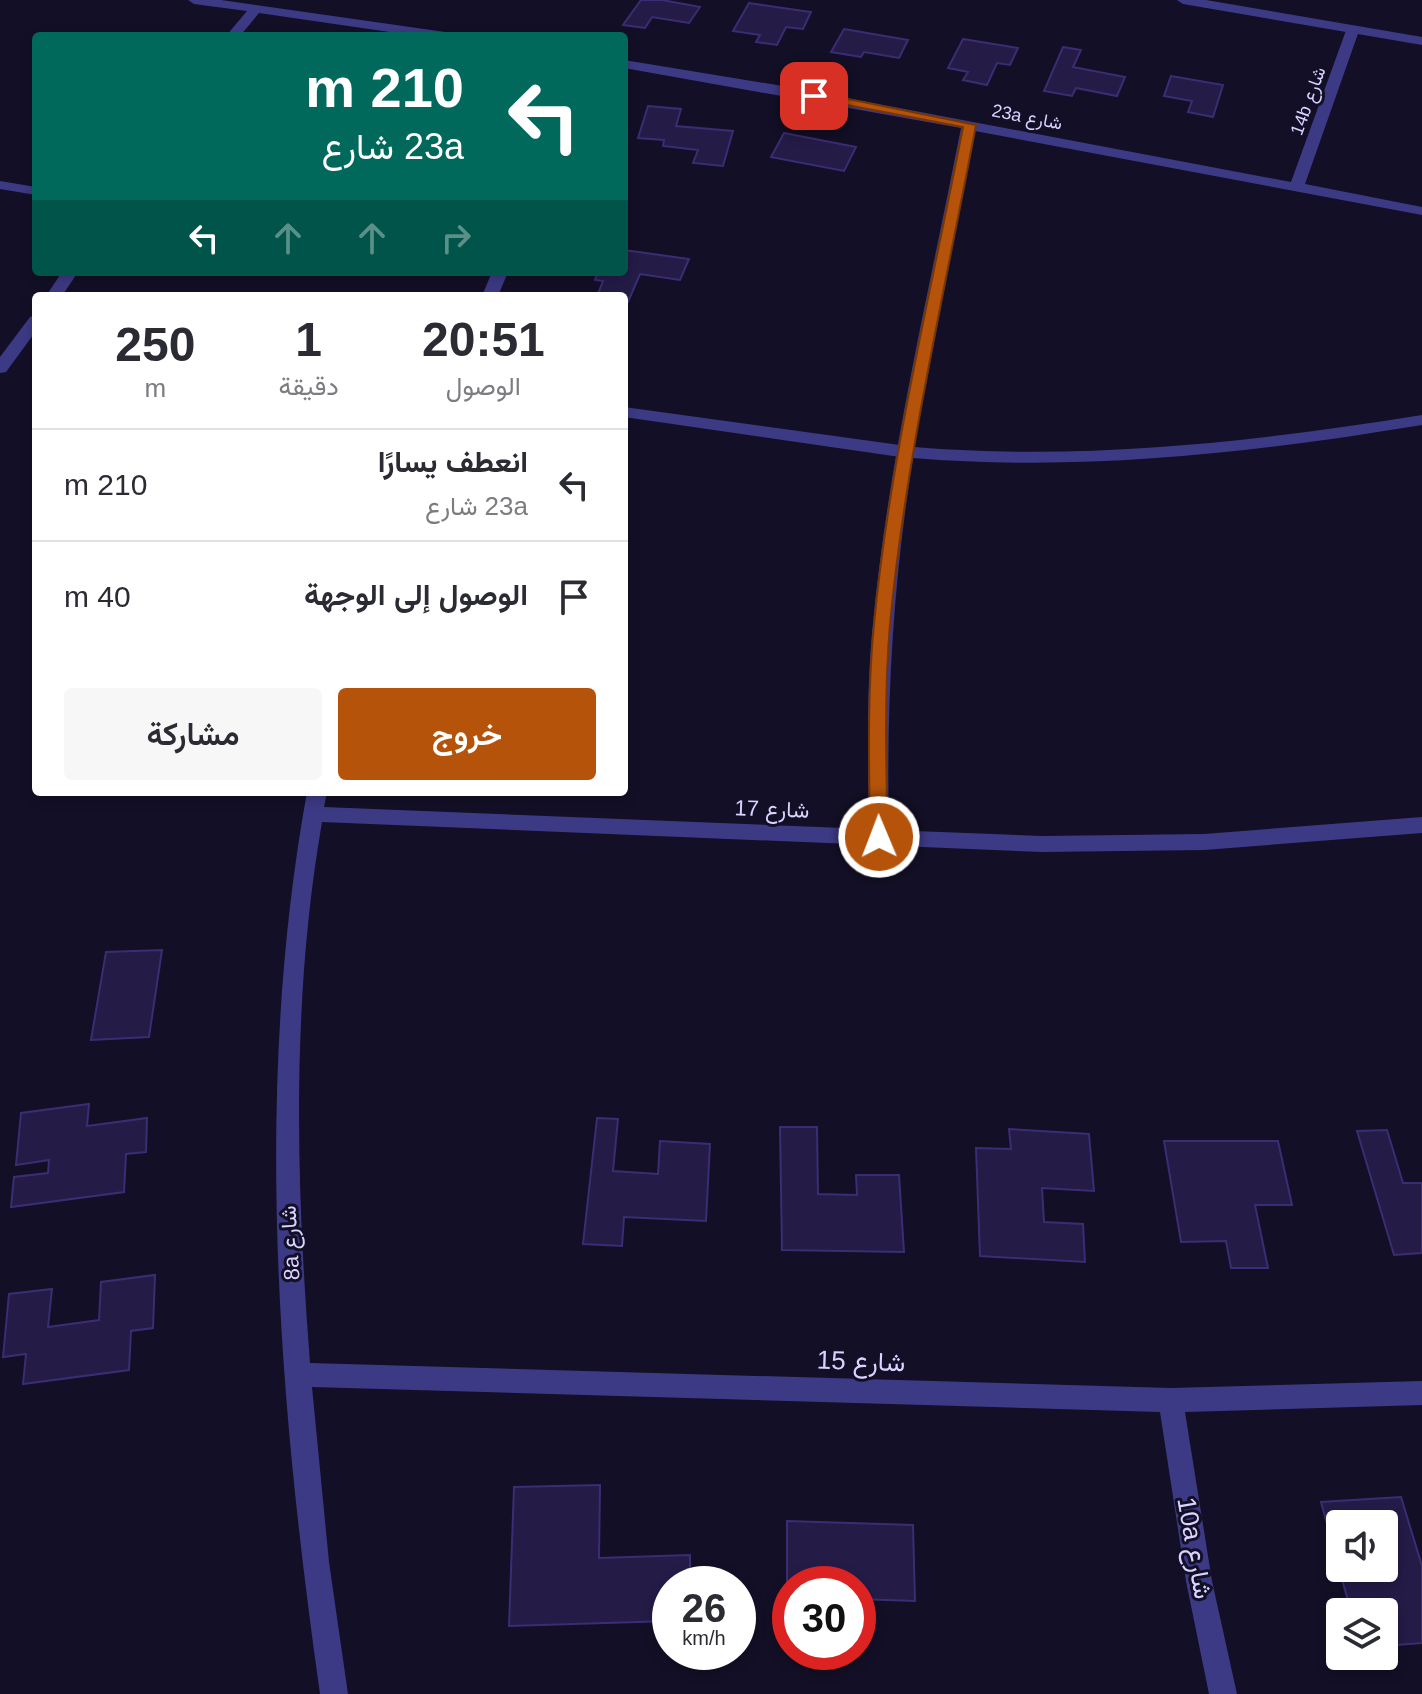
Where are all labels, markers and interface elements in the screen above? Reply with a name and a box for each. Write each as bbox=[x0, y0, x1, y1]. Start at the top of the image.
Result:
text: 210 m bbox=[305, 56, 464, 119]
pin bbox=[780, 62, 848, 130]
icon: left bbox=[492, 64, 596, 168]
street label: 14b شارع bbox=[1286, 64, 1331, 139]
icon: arrive bbox=[792, 74, 836, 118]
street label: 23a شارع bbox=[990, 100, 1064, 136]
text: 23a شارع bbox=[322, 126, 464, 167]
icon: left bbox=[182, 216, 226, 260]
icon: ahead bbox=[266, 216, 310, 260]
icon: ahead bbox=[350, 216, 394, 260]
icon: right bbox=[434, 216, 478, 260]
text: 1 bbox=[295, 313, 322, 366]
text: 20:51 bbox=[422, 313, 545, 366]
text: 250 bbox=[115, 318, 195, 371]
text: دقيقة bbox=[279, 371, 339, 401]
text: الوصول bbox=[446, 371, 521, 401]
text: m bbox=[144, 373, 166, 403]
text: انعطف يسارًا bbox=[378, 445, 528, 478]
icon: left bbox=[552, 463, 596, 507]
text: 210 m bbox=[64, 468, 147, 501]
text: 23a شارع bbox=[425, 491, 528, 521]
icon: arrive bbox=[552, 575, 596, 619]
text: الوصول إلى الوجهة bbox=[304, 578, 528, 611]
text: 40 m bbox=[64, 580, 131, 613]
button: مشاركة bbox=[64, 688, 322, 780]
button: خروج bbox=[338, 688, 596, 780]
street label: شارع 17 bbox=[734, 795, 810, 825]
position arrow bbox=[837, 795, 921, 879]
street label: 8a شارع bbox=[276, 1205, 306, 1281]
street label: شارع 15 bbox=[816, 1344, 906, 1381]
street label: 10a شارع bbox=[1168, 1495, 1219, 1602]
map controls bbox=[1326, 1510, 1398, 1670]
button: sound bbox=[1326, 1510, 1398, 1582]
speed limit sign: 30 bbox=[772, 1566, 876, 1670]
text: 26 bbox=[682, 1586, 726, 1630]
button: layers bbox=[1326, 1598, 1398, 1670]
text: km/h bbox=[682, 1627, 726, 1649]

